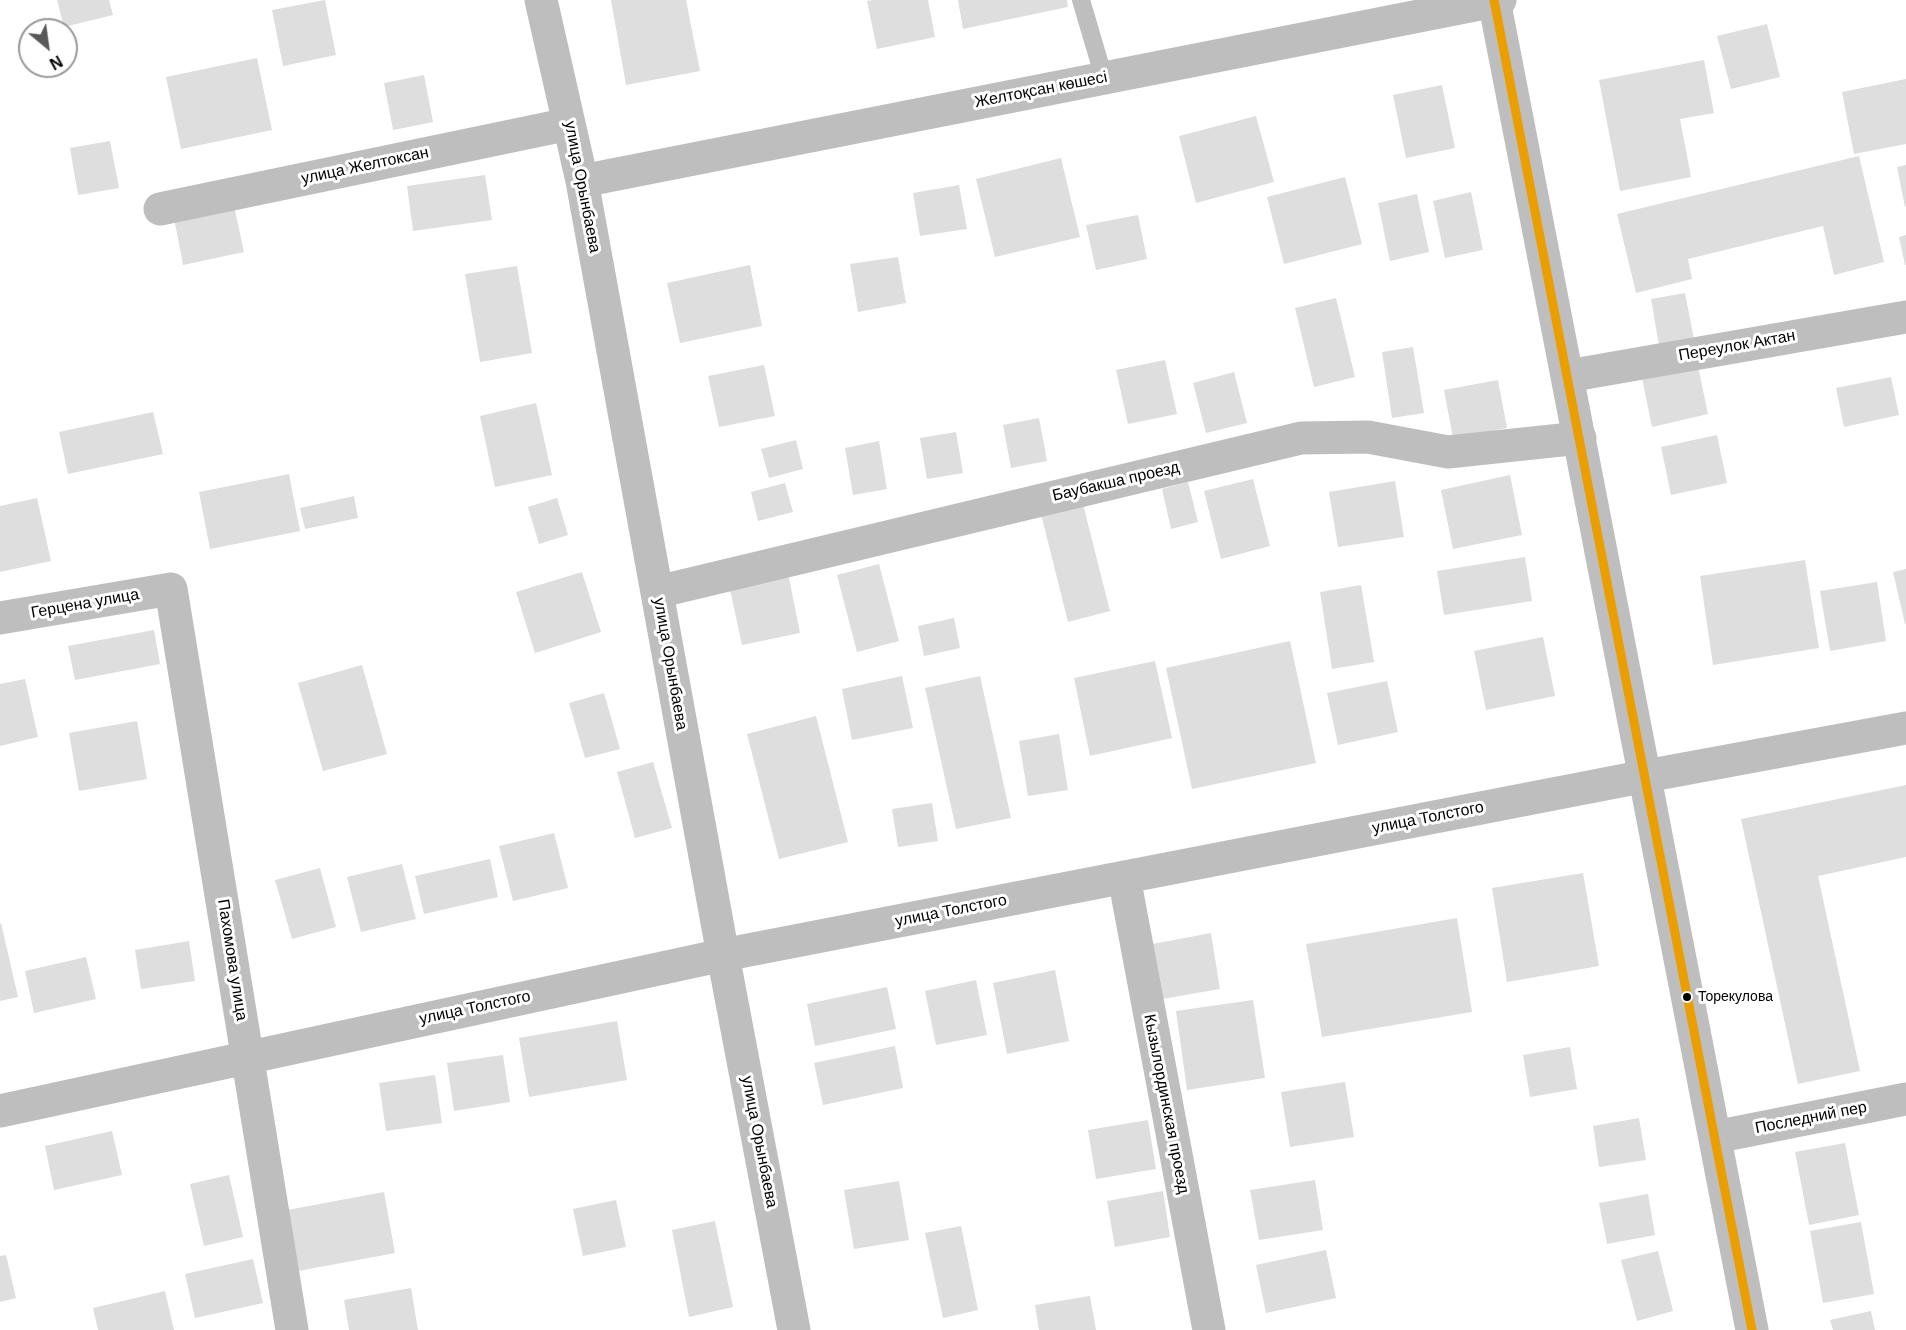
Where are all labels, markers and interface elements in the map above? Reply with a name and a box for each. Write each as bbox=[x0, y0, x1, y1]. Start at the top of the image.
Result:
north arrow bbox=[18, 18, 78, 78]
text: N bbox=[47, 52, 65, 73]
street label: Желтоқсан көшесі bbox=[973, 68, 1109, 112]
street label: улица Орынбаева bbox=[560, 119, 604, 255]
street label: улица Желтоксан bbox=[300, 143, 430, 189]
street label: Переулок Актан bbox=[1677, 326, 1797, 366]
street label: Баубакша проезд bbox=[1051, 458, 1181, 506]
street label: Герцена улица bbox=[29, 585, 141, 623]
street label: улица Орынбаева bbox=[649, 596, 691, 732]
street label: улица Толстого bbox=[1371, 798, 1485, 838]
street label: улица Толстого bbox=[894, 891, 1008, 931]
street label: Пахомова улица bbox=[213, 898, 251, 1022]
street label: улица Толстого bbox=[418, 987, 532, 1029]
place label: Торекулова bbox=[1698, 989, 1773, 1005]
marker: Торекулова bbox=[1681, 991, 1693, 1003]
street label: Кызылординская проезд bbox=[1139, 1013, 1193, 1195]
street label: улица Орынбаева bbox=[737, 1074, 781, 1210]
street label: Последний пер bbox=[1754, 1098, 1868, 1138]

